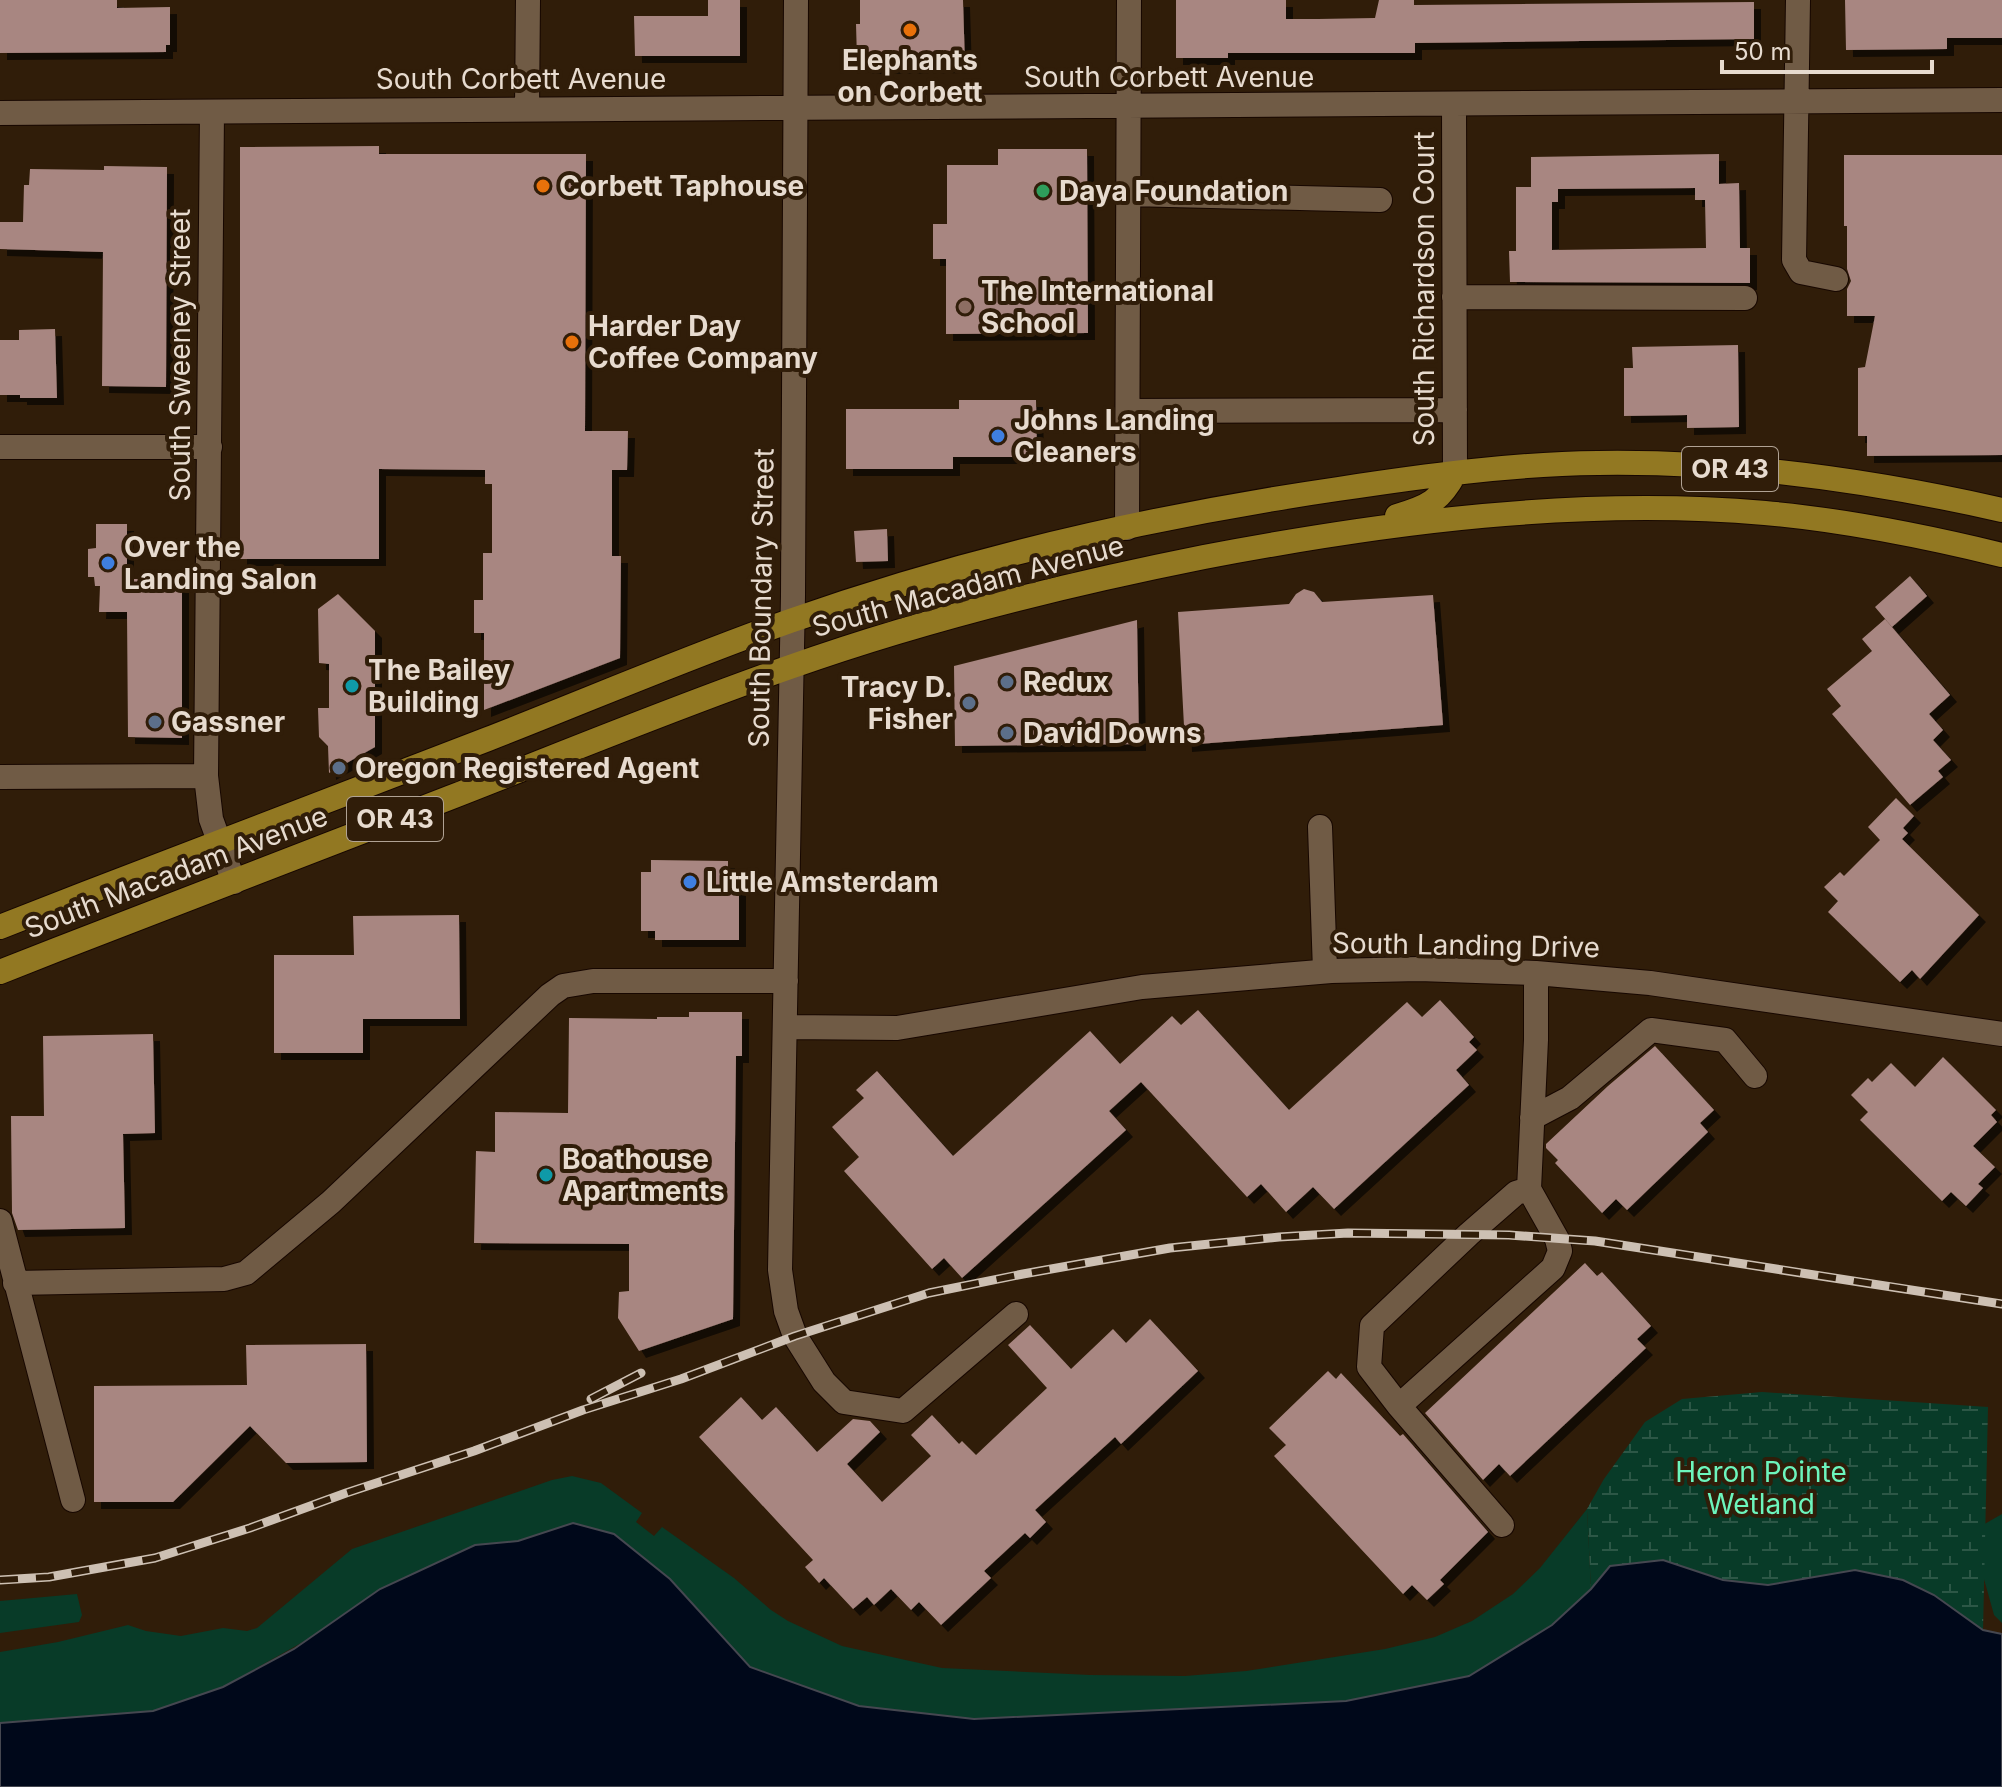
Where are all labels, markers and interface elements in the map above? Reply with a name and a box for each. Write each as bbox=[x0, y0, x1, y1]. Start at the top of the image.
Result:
marker: Elephants on Corbett bbox=[901, 21, 919, 39]
scale bar bbox=[1722, 24, 1932, 74]
text: 50 m bbox=[1734, 37, 1792, 66]
place label: Elephants on Corbett bbox=[838, 43, 982, 109]
street label: South Corbett Avenue bbox=[1024, 60, 1314, 94]
street label: South Corbett Avenue bbox=[376, 62, 666, 96]
street label: South Richardson Court bbox=[1407, 131, 1441, 447]
place label: Corbett Taphouse bbox=[559, 169, 804, 203]
place label: Daya Foundation bbox=[1059, 174, 1288, 208]
marker: Corbett Taphouse bbox=[534, 177, 552, 195]
marker: Daya Foundation bbox=[1034, 182, 1052, 200]
street label: South Sweeney Street bbox=[163, 209, 197, 501]
place label: The International School bbox=[981, 274, 1214, 340]
marker: The International School bbox=[956, 298, 974, 316]
place label: Harder Day Coffee Company bbox=[588, 309, 818, 375]
marker: Harder Day Coffee Company bbox=[563, 333, 581, 351]
place label: Johns Landing Cleaners bbox=[1014, 403, 1215, 469]
marker: Johns Landing Cleaners bbox=[989, 427, 1007, 445]
road number: OR 43 bbox=[1682, 447, 1778, 491]
street label: South Boundary Street bbox=[741, 448, 781, 748]
street label: South Macadam Avenue bbox=[808, 528, 1128, 644]
place label: Over the Landing Salon bbox=[124, 530, 317, 596]
marker: Over the Landing Salon bbox=[99, 554, 117, 572]
place label: The Bailey Building bbox=[368, 653, 511, 719]
place label: Redux bbox=[1023, 665, 1109, 699]
place label: Tracy D. Fisher bbox=[841, 670, 953, 736]
marker: Redux bbox=[998, 673, 1016, 691]
marker: The Bailey Building bbox=[343, 677, 361, 695]
marker: Tracy D. Fisher bbox=[960, 694, 978, 712]
place label: Gassner bbox=[171, 705, 285, 739]
marker: Gassner bbox=[146, 713, 164, 731]
place label: David Downs bbox=[1023, 716, 1202, 750]
marker: David Downs bbox=[998, 724, 1016, 742]
place label: Oregon Registered Agent bbox=[355, 751, 699, 785]
marker: Oregon Registered Agent bbox=[330, 759, 348, 777]
road number: OR 43 bbox=[347, 797, 443, 841]
street label: South Macadam Avenue bbox=[20, 799, 332, 945]
place label: Little Amsterdam bbox=[706, 865, 939, 899]
marker: Little Amsterdam bbox=[681, 873, 699, 891]
street label: South Landing Drive bbox=[1332, 926, 1600, 964]
place label: Boathouse Apartments bbox=[562, 1142, 725, 1208]
marker: Boathouse Apartments bbox=[537, 1166, 555, 1184]
park label: Heron Pointe Wetland bbox=[1675, 1455, 1847, 1521]

